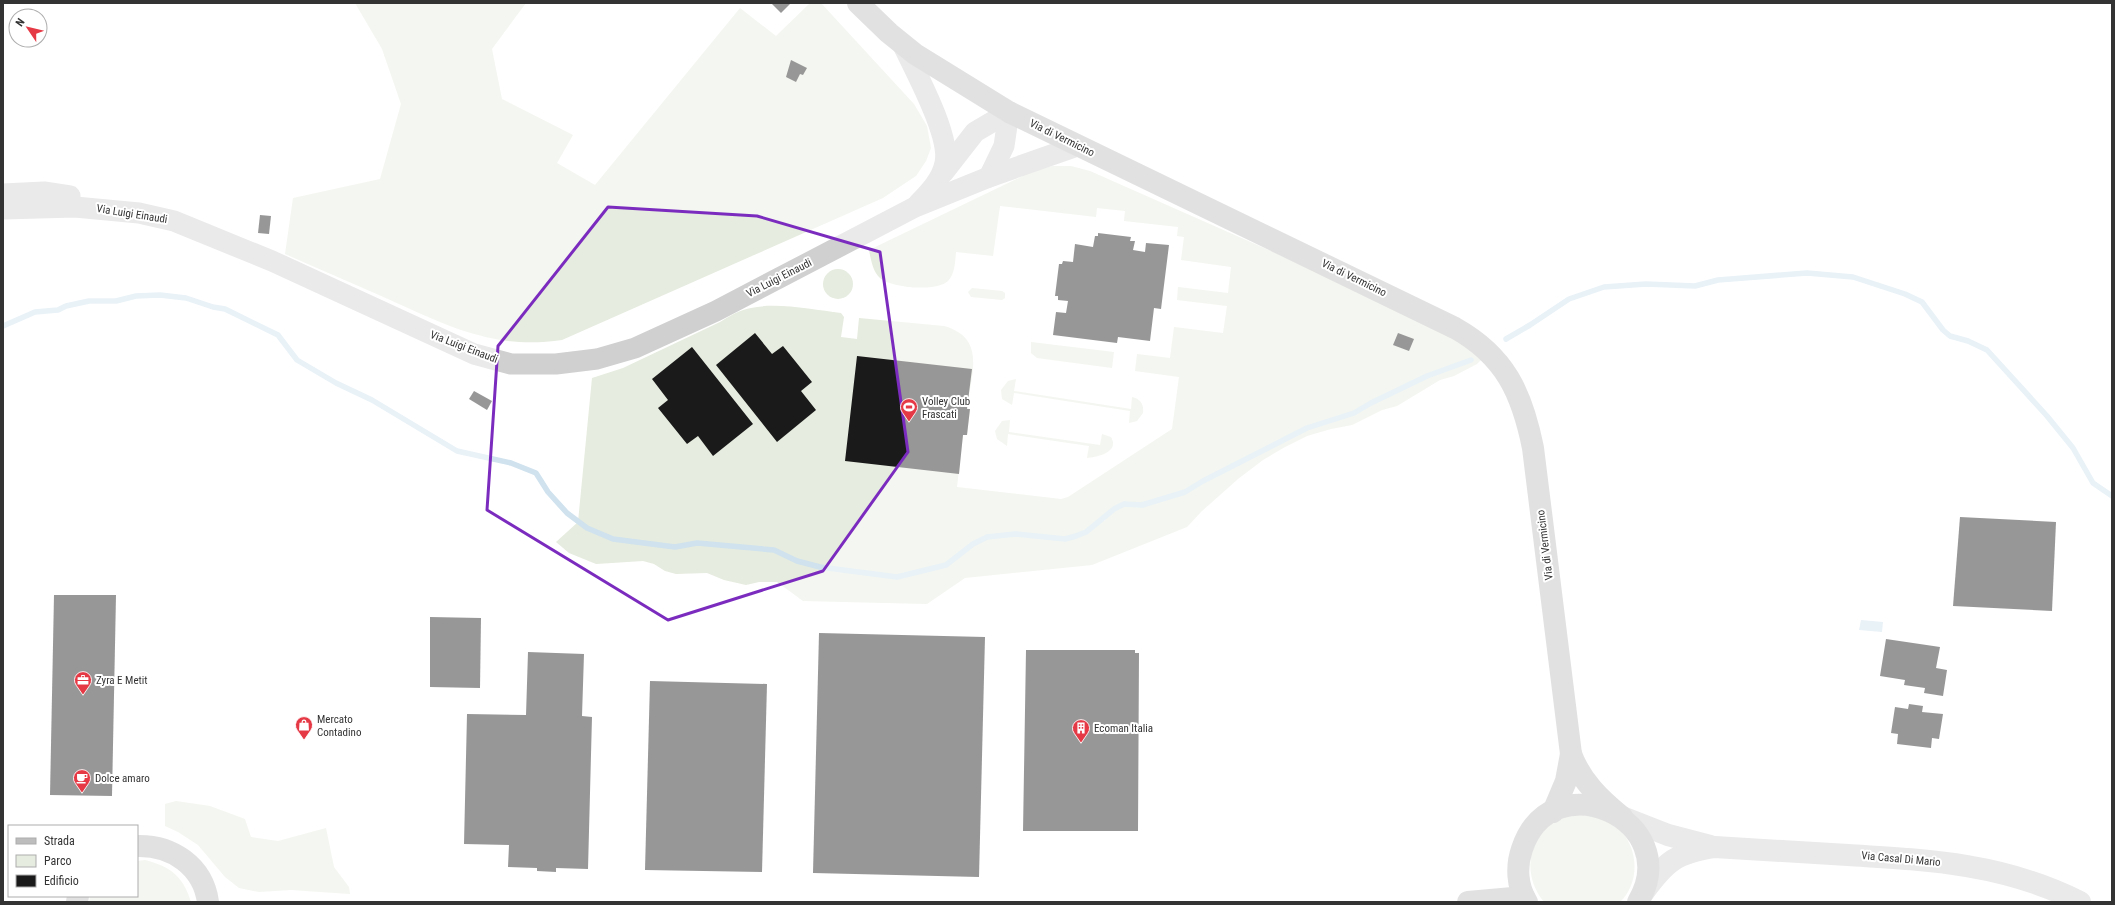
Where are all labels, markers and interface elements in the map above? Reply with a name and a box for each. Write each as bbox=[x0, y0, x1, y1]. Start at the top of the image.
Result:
north arrow bbox=[8, 8, 48, 48]
text: N bbox=[13, 16, 28, 29]
street label: Via di Vermicino bbox=[1027, 117, 1097, 160]
street label: Via Luigi Einaudi bbox=[96, 202, 168, 226]
street label: Via Luigi Einaudi bbox=[744, 256, 814, 300]
street label: Via di Vermicino bbox=[1319, 257, 1389, 300]
street label: Via Luigi Einaudi bbox=[428, 328, 500, 366]
place label: Volley Club Frascati bbox=[922, 395, 970, 421]
sports icon: Volley Club Frascati bbox=[899, 397, 919, 422]
street label: Via di Vermicino bbox=[1534, 509, 1556, 581]
office icon: Zyra E Metit bbox=[73, 670, 93, 695]
place label: Zyra E Metit bbox=[96, 674, 148, 687]
place label: Mercato Contadino bbox=[317, 713, 362, 739]
shop icon: Mercato Contadino bbox=[294, 715, 314, 740]
building icon: Ecoman Italia bbox=[1071, 718, 1091, 743]
place label: Ecoman Italia bbox=[1094, 722, 1153, 735]
cafe icon: Dolce amaro bbox=[72, 768, 92, 793]
place label: Dolce amaro bbox=[95, 772, 150, 785]
legend bbox=[8, 825, 138, 897]
text: Strada bbox=[44, 834, 75, 848]
street label: Via Casal Di Mario bbox=[1861, 849, 1942, 869]
text: Parco bbox=[44, 854, 71, 868]
text: Edificio bbox=[44, 874, 79, 888]

